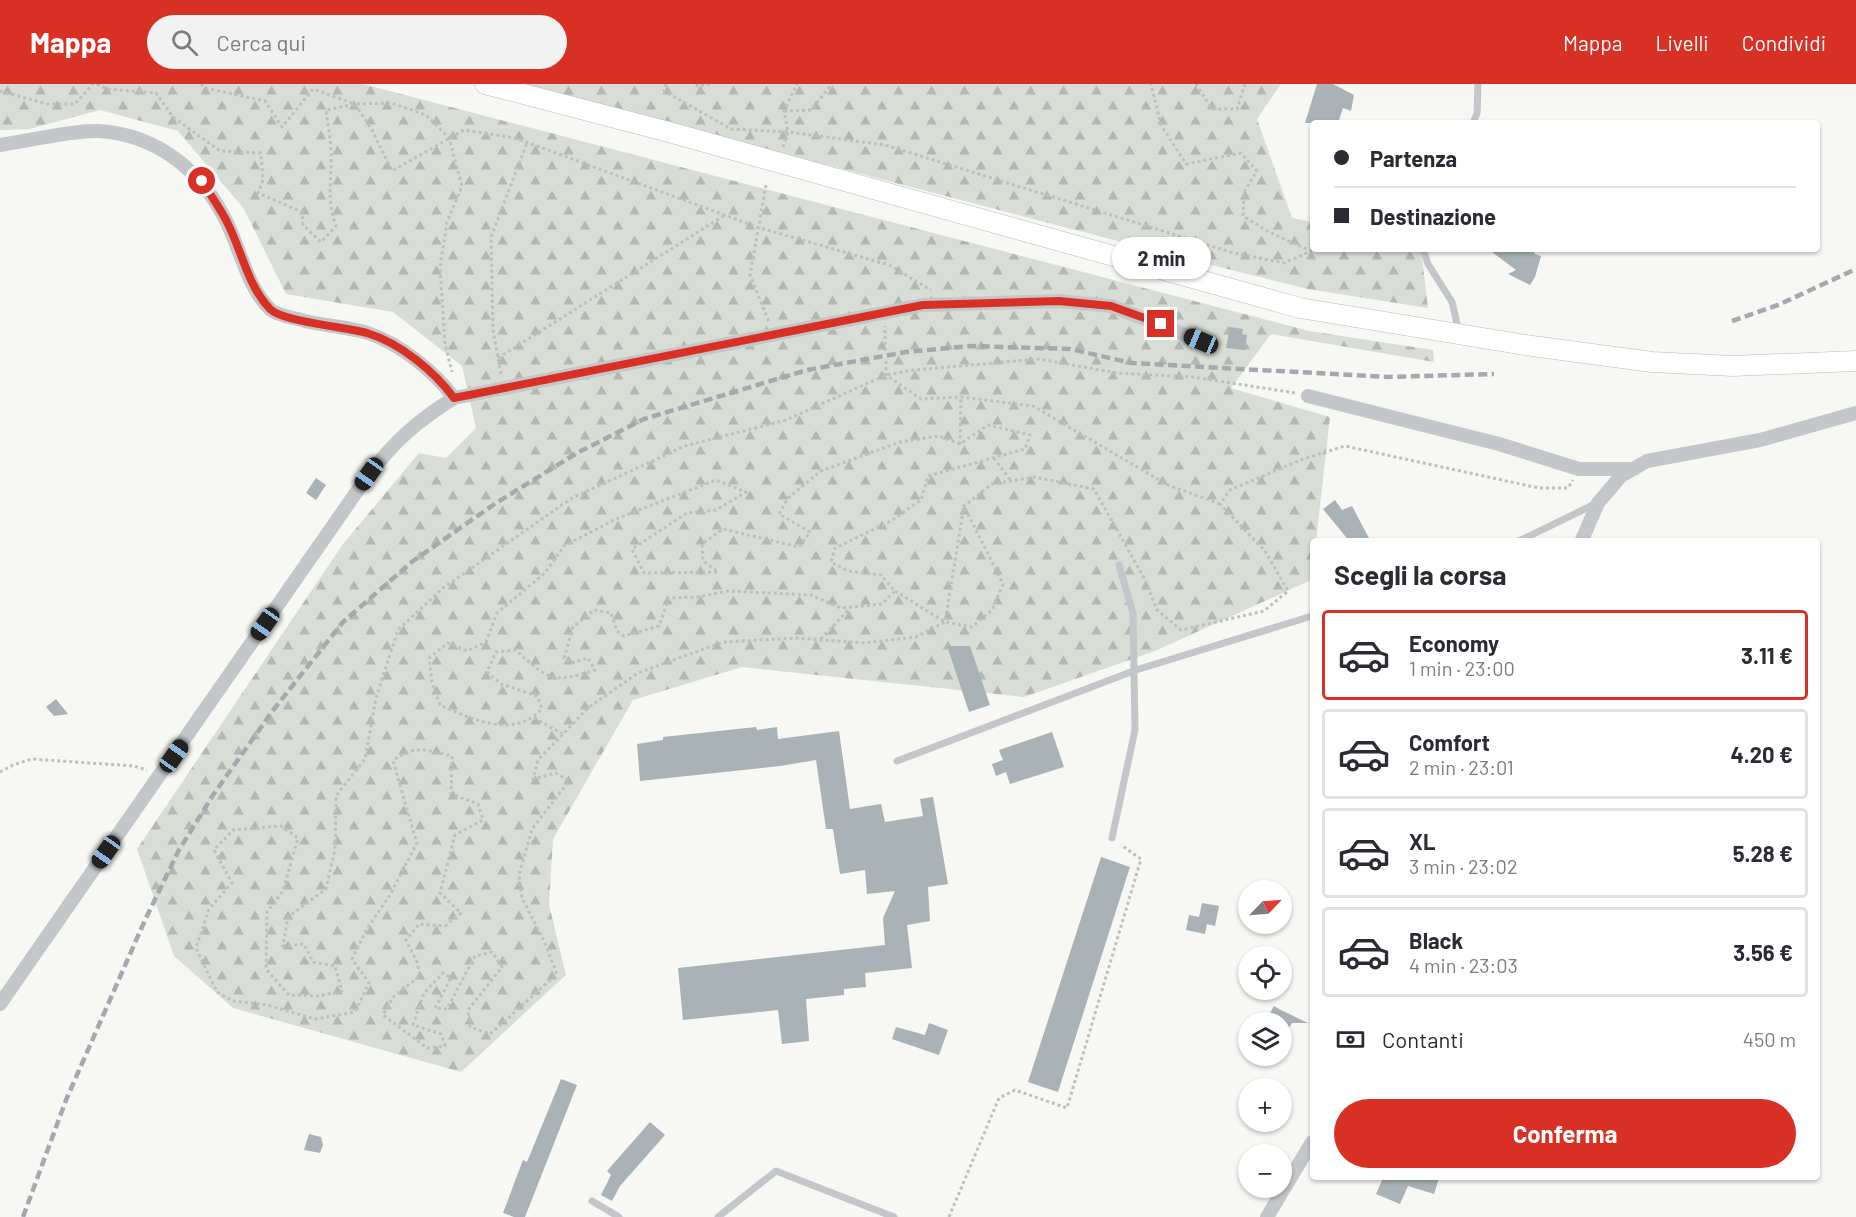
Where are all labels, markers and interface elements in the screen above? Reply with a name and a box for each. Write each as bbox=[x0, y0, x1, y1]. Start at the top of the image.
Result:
search box bbox=[147, 15, 567, 69]
text: Mappa bbox=[30, 25, 111, 59]
icon: search bbox=[168, 26, 201, 59]
text: Cerca qui bbox=[216, 29, 306, 55]
text: Mappa bbox=[1563, 30, 1623, 55]
text: Livelli bbox=[1656, 30, 1709, 55]
text: Condividi bbox=[1742, 30, 1826, 55]
text: Partenza bbox=[1370, 145, 1457, 171]
route start bbox=[188, 167, 215, 194]
text: Destinazione bbox=[1370, 203, 1496, 229]
callout: 2 min bbox=[1112, 237, 1210, 279]
text: 2 min bbox=[1138, 246, 1185, 270]
route end bbox=[1147, 310, 1174, 337]
car bbox=[1181, 326, 1221, 356]
car bbox=[351, 454, 387, 494]
text: Scegli la corsa bbox=[1334, 558, 1507, 590]
car bbox=[247, 604, 283, 644]
icon: car bbox=[1337, 628, 1391, 682]
text: Economy bbox=[1409, 630, 1499, 656]
text: 3.11 € bbox=[1741, 642, 1793, 668]
text: 1 min · 23:00 bbox=[1409, 656, 1515, 680]
icon: car bbox=[1337, 727, 1391, 781]
text: Comfort bbox=[1409, 729, 1490, 755]
car bbox=[156, 736, 192, 776]
text: 4.20 € bbox=[1731, 741, 1793, 767]
text: 2 min · 23:01 bbox=[1409, 755, 1514, 779]
icon: car bbox=[1337, 826, 1391, 880]
text: XL bbox=[1409, 828, 1435, 854]
car bbox=[88, 832, 124, 872]
text: 5.28 € bbox=[1733, 840, 1793, 866]
text: 3 min · 23:02 bbox=[1409, 854, 1518, 878]
north arrow bbox=[1238, 880, 1292, 934]
map controls bbox=[1238, 880, 1292, 1198]
icon: car bbox=[1337, 925, 1391, 979]
text: Black bbox=[1409, 927, 1463, 953]
text: 3.56 € bbox=[1733, 939, 1793, 965]
button: locate bbox=[1238, 946, 1292, 1000]
text: 4 min · 23:03 bbox=[1409, 953, 1518, 977]
button: layers bbox=[1238, 1012, 1292, 1066]
icon: cash bbox=[1334, 1023, 1367, 1056]
text: Contanti bbox=[1382, 1026, 1464, 1052]
text: 450 m bbox=[1743, 1027, 1796, 1051]
button: + bbox=[1238, 1078, 1292, 1132]
button: Conferma bbox=[1334, 1099, 1796, 1168]
button: − bbox=[1238, 1144, 1292, 1198]

